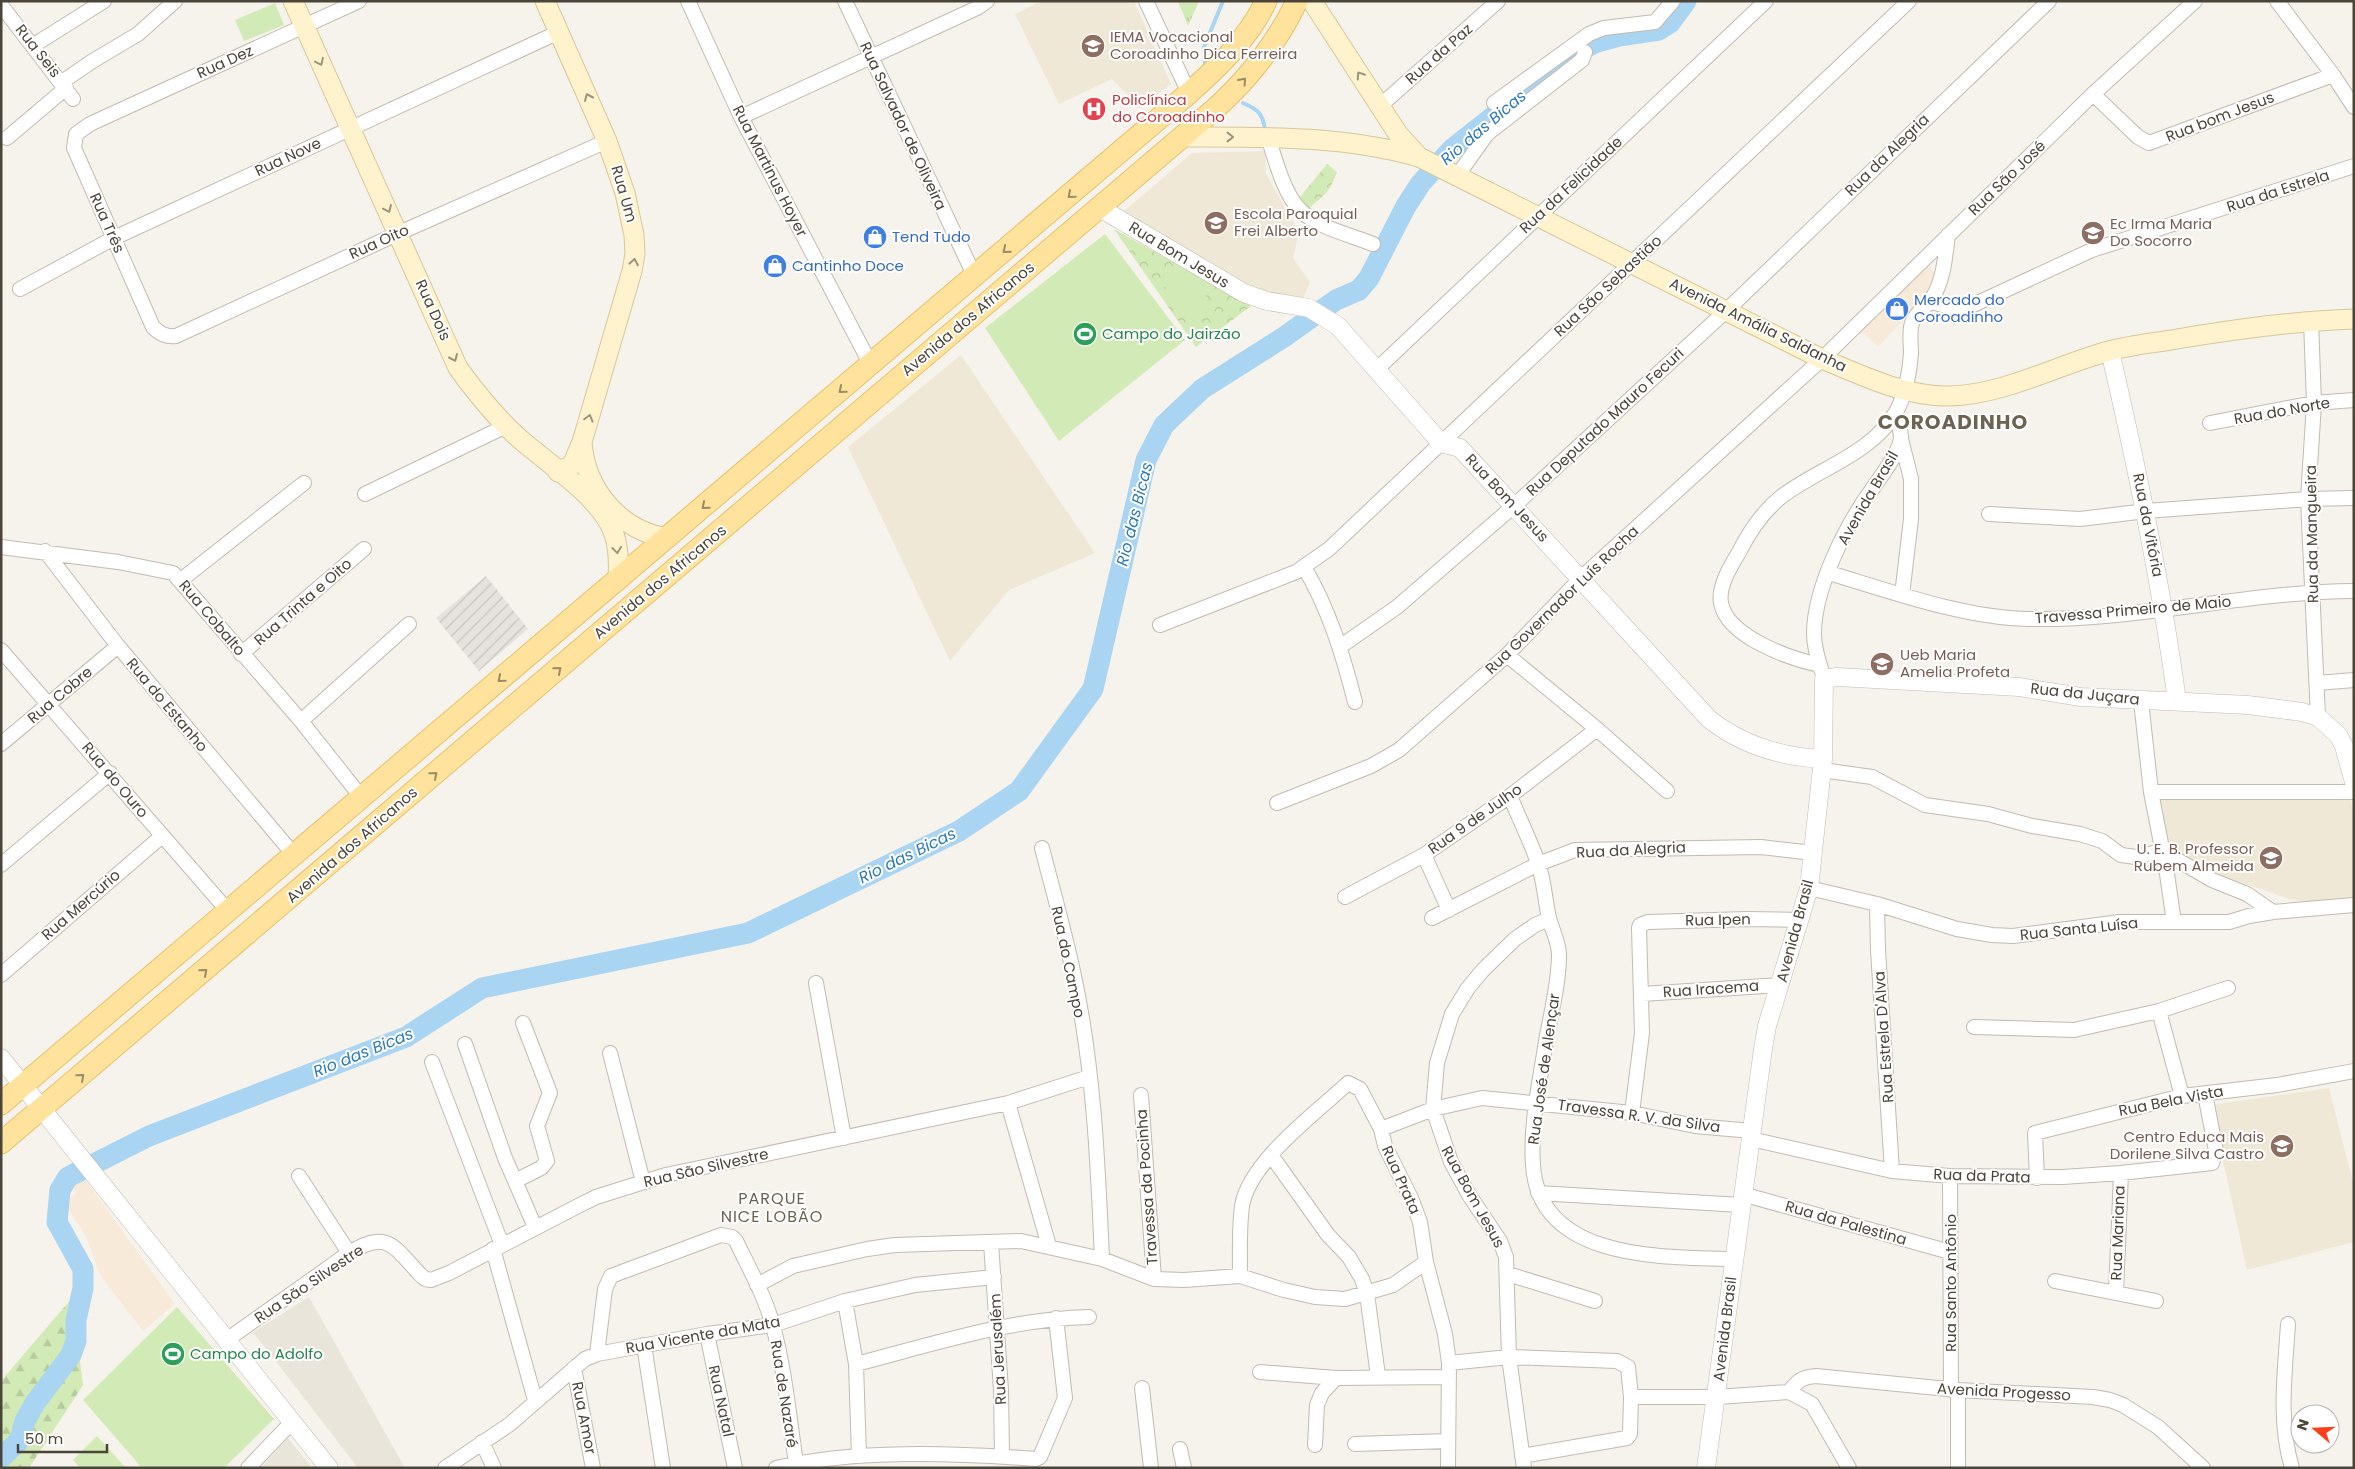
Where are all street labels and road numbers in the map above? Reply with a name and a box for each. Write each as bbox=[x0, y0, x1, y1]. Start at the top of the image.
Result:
street label: Rua da Paz bbox=[1401, 18, 1477, 89]
street label: Rua Seis bbox=[11, 20, 66, 82]
street label: Rua Salvador de Oliveira bbox=[855, 38, 952, 213]
street label: Rua Dez bbox=[193, 40, 256, 83]
street label: Rua bom Jesus bbox=[2163, 86, 2277, 147]
street label: Rua Martinus Hoyer bbox=[728, 101, 813, 241]
street label: Rua da Alegria bbox=[1840, 109, 1933, 200]
street label: Rua da Felicidade bbox=[1515, 131, 1627, 238]
street label: Rua Nove bbox=[251, 132, 324, 181]
street label: Rua São José bbox=[1963, 135, 2050, 220]
street label: Rua Um bbox=[606, 163, 643, 225]
street label: Rua da Estrela bbox=[2224, 164, 2332, 217]
street label: Rua Três bbox=[85, 189, 130, 256]
street label: Rua Bom Jesus bbox=[1125, 216, 1234, 293]
street label: Rua Oito bbox=[346, 219, 412, 264]
street label: Rua São Sebastião bbox=[1549, 230, 1666, 341]
street label: Avenida dos Africanos bbox=[897, 257, 1039, 381]
street label: Avenida Amália Saldanha bbox=[1666, 272, 1850, 377]
street label: Rua Dois bbox=[411, 276, 456, 344]
street label: Rua Deputado Mauro Fecuri bbox=[1521, 343, 1688, 500]
street label: Rua do Norte bbox=[2232, 392, 2332, 429]
street label: Avenida Brasil bbox=[1832, 447, 1903, 549]
street label: Rua Bom Jesus bbox=[1461, 449, 1554, 546]
street label: Rua da Mangueira bbox=[2300, 465, 2323, 603]
street label: Rua da Vitória bbox=[2128, 471, 2169, 579]
street label: Avenida dos Africanos bbox=[589, 520, 731, 644]
street label: Rua Governador Luís Rocha bbox=[1480, 521, 1643, 679]
street label: Rua Trinta e Oito bbox=[249, 553, 356, 650]
street label: Rua Cobalto bbox=[174, 575, 250, 660]
street label: Travessa Primeiro de Maio bbox=[2034, 590, 2232, 629]
street label: Rua do Estanho bbox=[122, 653, 213, 756]
street label: Rua Cobre bbox=[23, 661, 97, 728]
street label: Rua da Juçara bbox=[2029, 677, 2141, 710]
street label: Rua do Ouro bbox=[77, 737, 153, 822]
street label: Rua 9 de Julho bbox=[1424, 778, 1526, 859]
street label: Avenida dos Africanos bbox=[282, 782, 422, 908]
street label: Rua da Alegria bbox=[1576, 836, 1686, 863]
street label: Rua Mercúrio bbox=[37, 864, 125, 945]
street label: Avenida Brasil bbox=[1771, 877, 1818, 985]
street label: Rua do Campo bbox=[1046, 904, 1091, 1020]
street label: Rua Ipen bbox=[1685, 908, 1751, 931]
street label: Rua Santa Luísa bbox=[2019, 912, 2139, 945]
street label: Rua Estrela D'Alva bbox=[1868, 970, 1899, 1104]
street label: Rua Iracema bbox=[1662, 975, 1760, 1002]
street label: Rua José de Alençar bbox=[1522, 992, 1565, 1146]
street label: Rua Bela Vista bbox=[2117, 1080, 2225, 1121]
street label: Travessa R. V. da Silva bbox=[1556, 1094, 1722, 1137]
street label: Travessa da Pocinha bbox=[1131, 1108, 1162, 1266]
street label: Rua Prata bbox=[1377, 1142, 1426, 1217]
street label: Rua Bom Jesus bbox=[1437, 1142, 1510, 1252]
street label: Rua São Silvestre bbox=[641, 1143, 770, 1192]
street label: Rua da Prata bbox=[1933, 1163, 2031, 1188]
street label: Rua Mariana bbox=[2105, 1185, 2130, 1281]
street label: Rua da Palestina bbox=[1783, 1195, 1909, 1250]
street label: Rua Santo Antônio bbox=[1940, 1214, 1961, 1352]
street label: Rua São Silvestre bbox=[250, 1239, 367, 1328]
street label: Avenida Brasil bbox=[1708, 1275, 1741, 1383]
street label: Rua Jerusalém bbox=[984, 1293, 1011, 1405]
street label: Rua Vicente da Mata bbox=[624, 1311, 782, 1358]
street label: Rua de Nazaré bbox=[766, 1339, 803, 1449]
street label: Rua Natal bbox=[704, 1363, 739, 1439]
street label: Avenida Progesso bbox=[1937, 1378, 2071, 1405]
street label: Rua Amor bbox=[567, 1380, 602, 1456]

